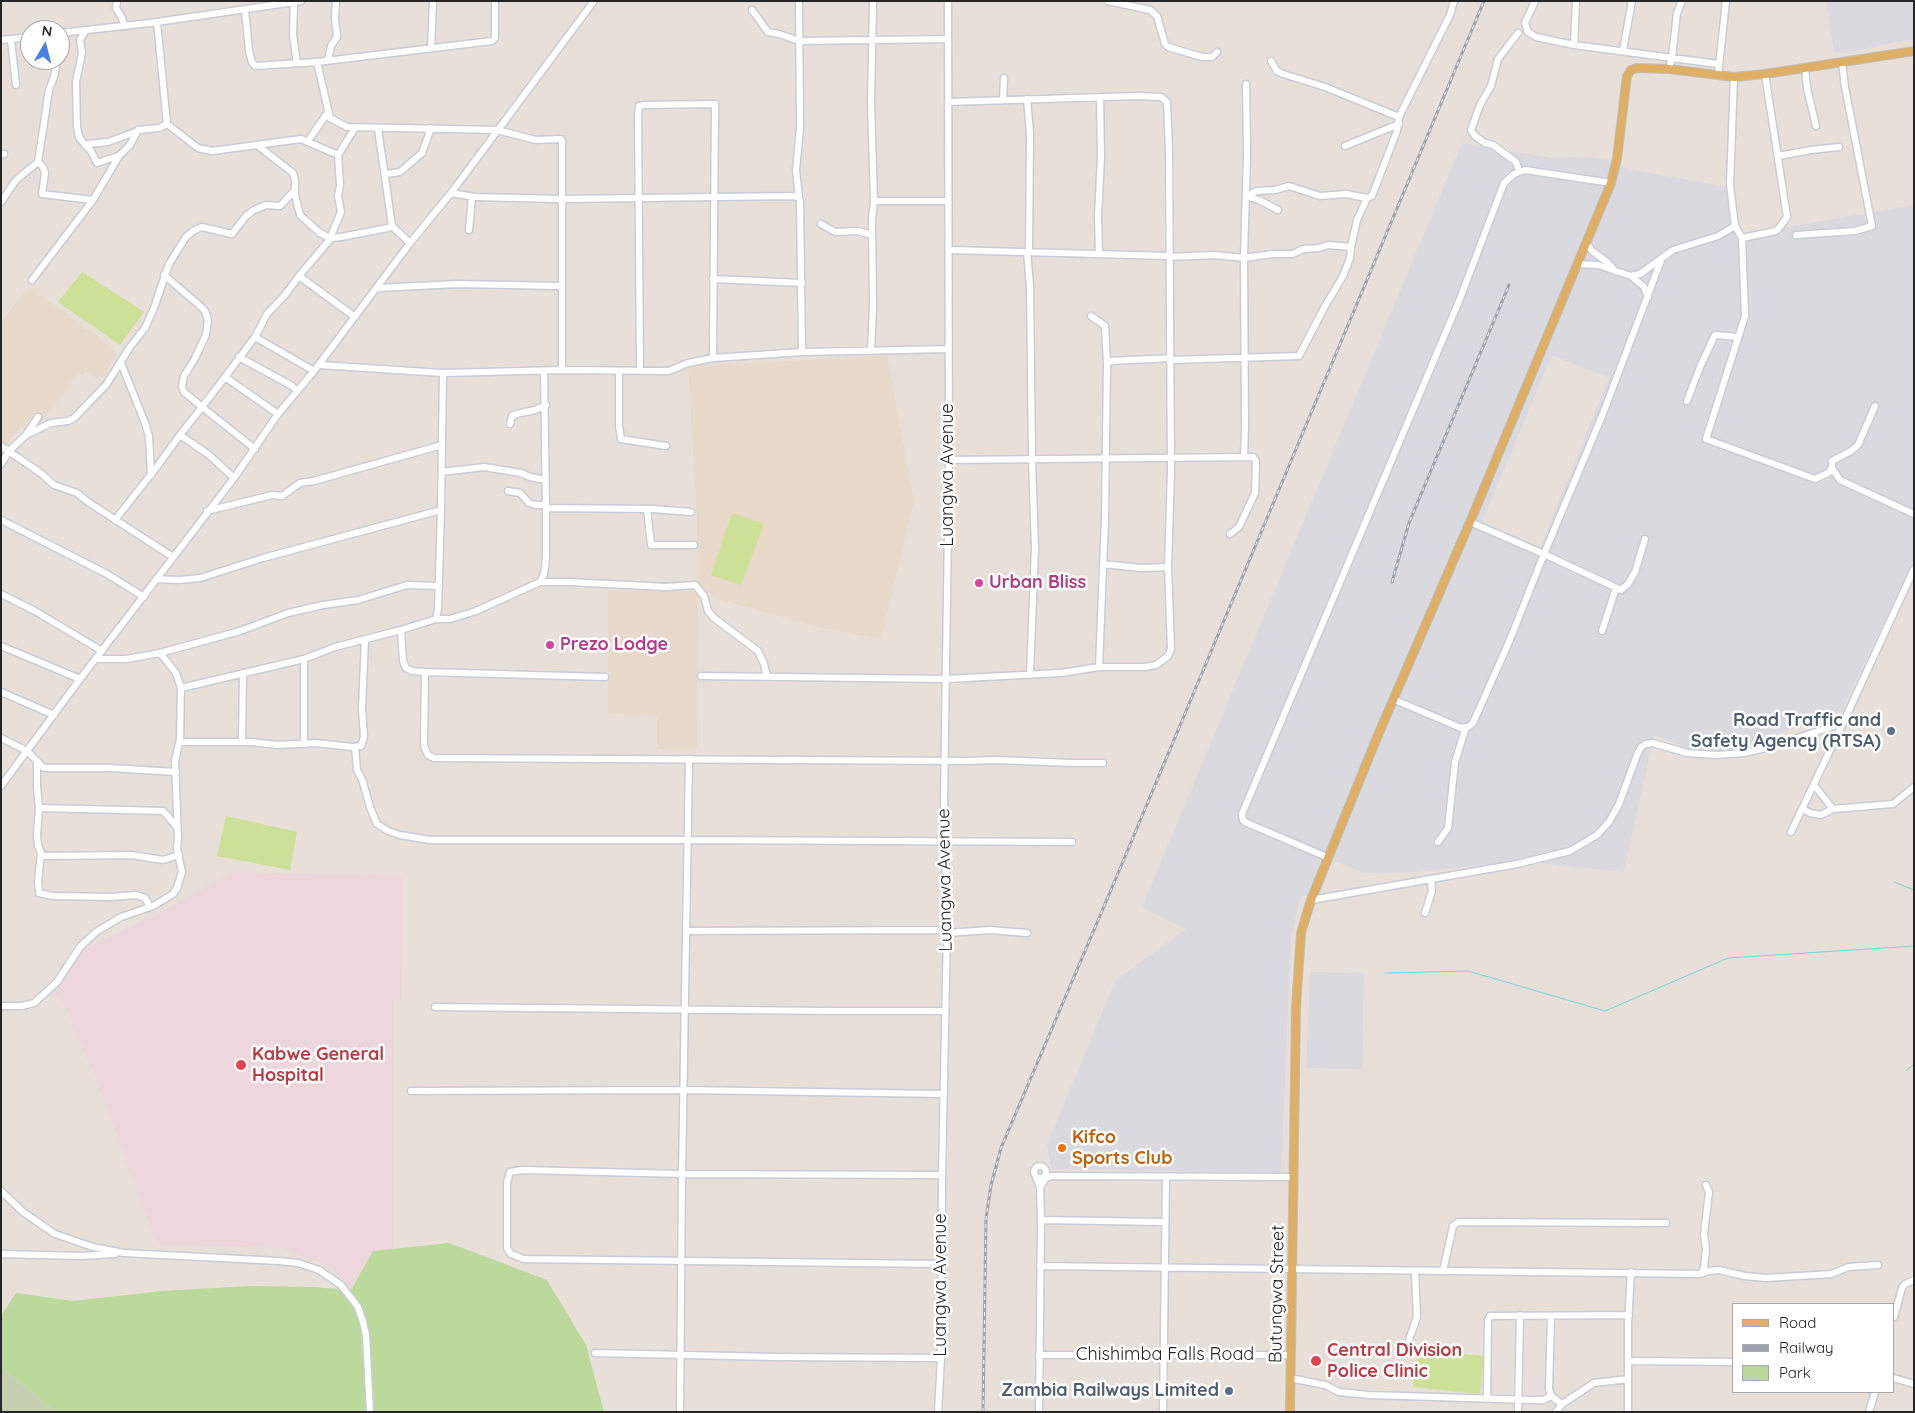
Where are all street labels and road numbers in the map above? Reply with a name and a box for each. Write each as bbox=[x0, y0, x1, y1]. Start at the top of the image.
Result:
street label: Luangwa Avenue bbox=[937, 403, 959, 547]
street label: Luangwa Avenue bbox=[933, 808, 957, 952]
street label: Luangwa Avenue bbox=[930, 1213, 952, 1357]
street label: Butungwa Street bbox=[1265, 1225, 1289, 1363]
street label: Chishimba Falls Road bbox=[1076, 1344, 1254, 1366]

